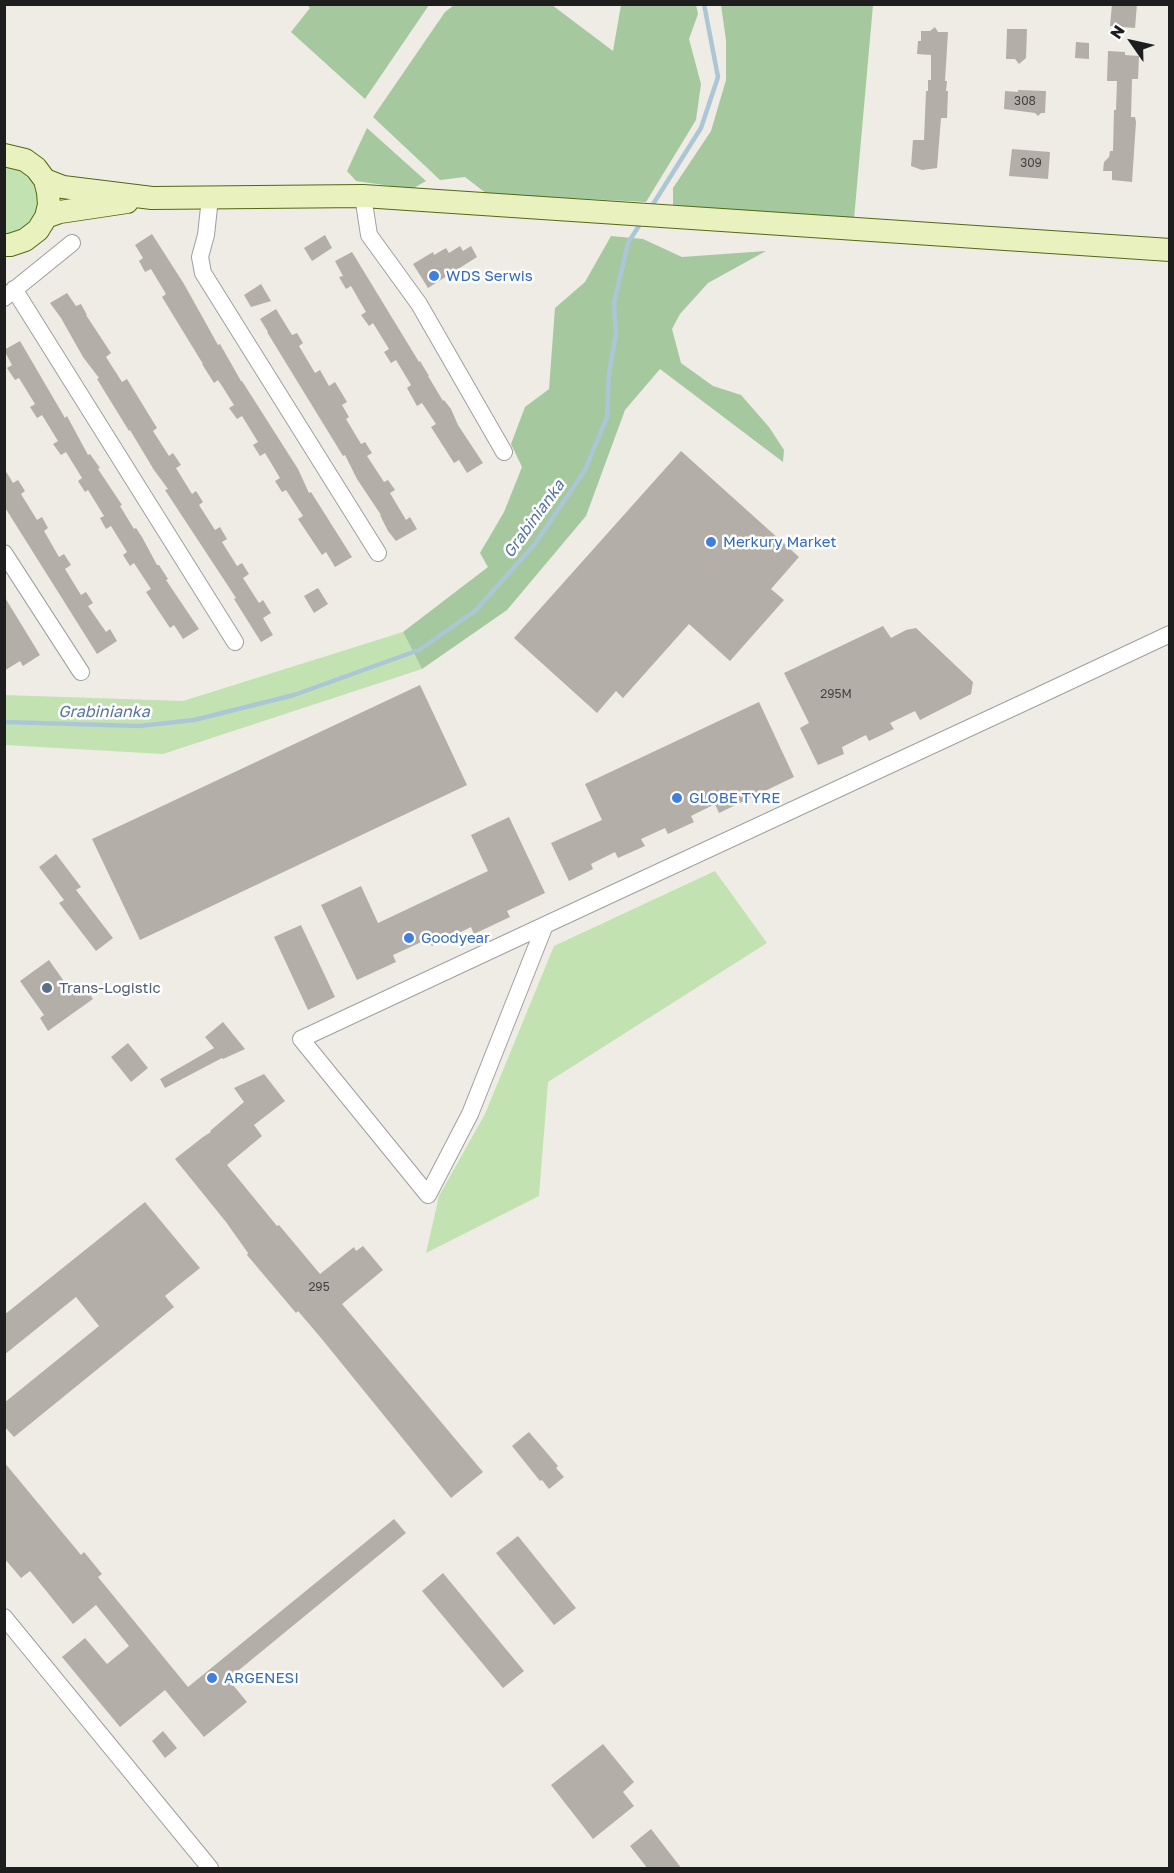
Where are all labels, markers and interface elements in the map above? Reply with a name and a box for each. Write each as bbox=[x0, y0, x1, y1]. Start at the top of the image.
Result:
north arrow bbox=[1102, 12, 1162, 72]
text: N bbox=[1105, 21, 1129, 43]
house number: 308 bbox=[1014, 94, 1036, 108]
house number: 309 bbox=[1020, 156, 1042, 170]
place label: WDS Serwis bbox=[446, 267, 533, 285]
marker: WDS Serwis bbox=[427, 269, 441, 283]
water label: Grabinianka bbox=[499, 476, 569, 562]
place label: Merkury Market bbox=[723, 533, 837, 551]
marker: Merkury Market bbox=[704, 535, 718, 549]
house number: 295M bbox=[820, 687, 852, 701]
water label: Grabinianka bbox=[58, 702, 150, 722]
place label: GLOBE TYRE bbox=[689, 789, 780, 807]
marker: GLOBE TYRE bbox=[670, 791, 684, 805]
place label: Goodyear bbox=[421, 929, 490, 947]
marker: Goodyear bbox=[402, 931, 416, 945]
place label: Trans-Logistic bbox=[59, 979, 161, 997]
marker: Trans-Logistic bbox=[40, 981, 54, 995]
house number: 295 bbox=[308, 1280, 330, 1294]
place label: ARGENESI bbox=[224, 1669, 299, 1687]
marker: ARGENESI bbox=[205, 1671, 219, 1685]

